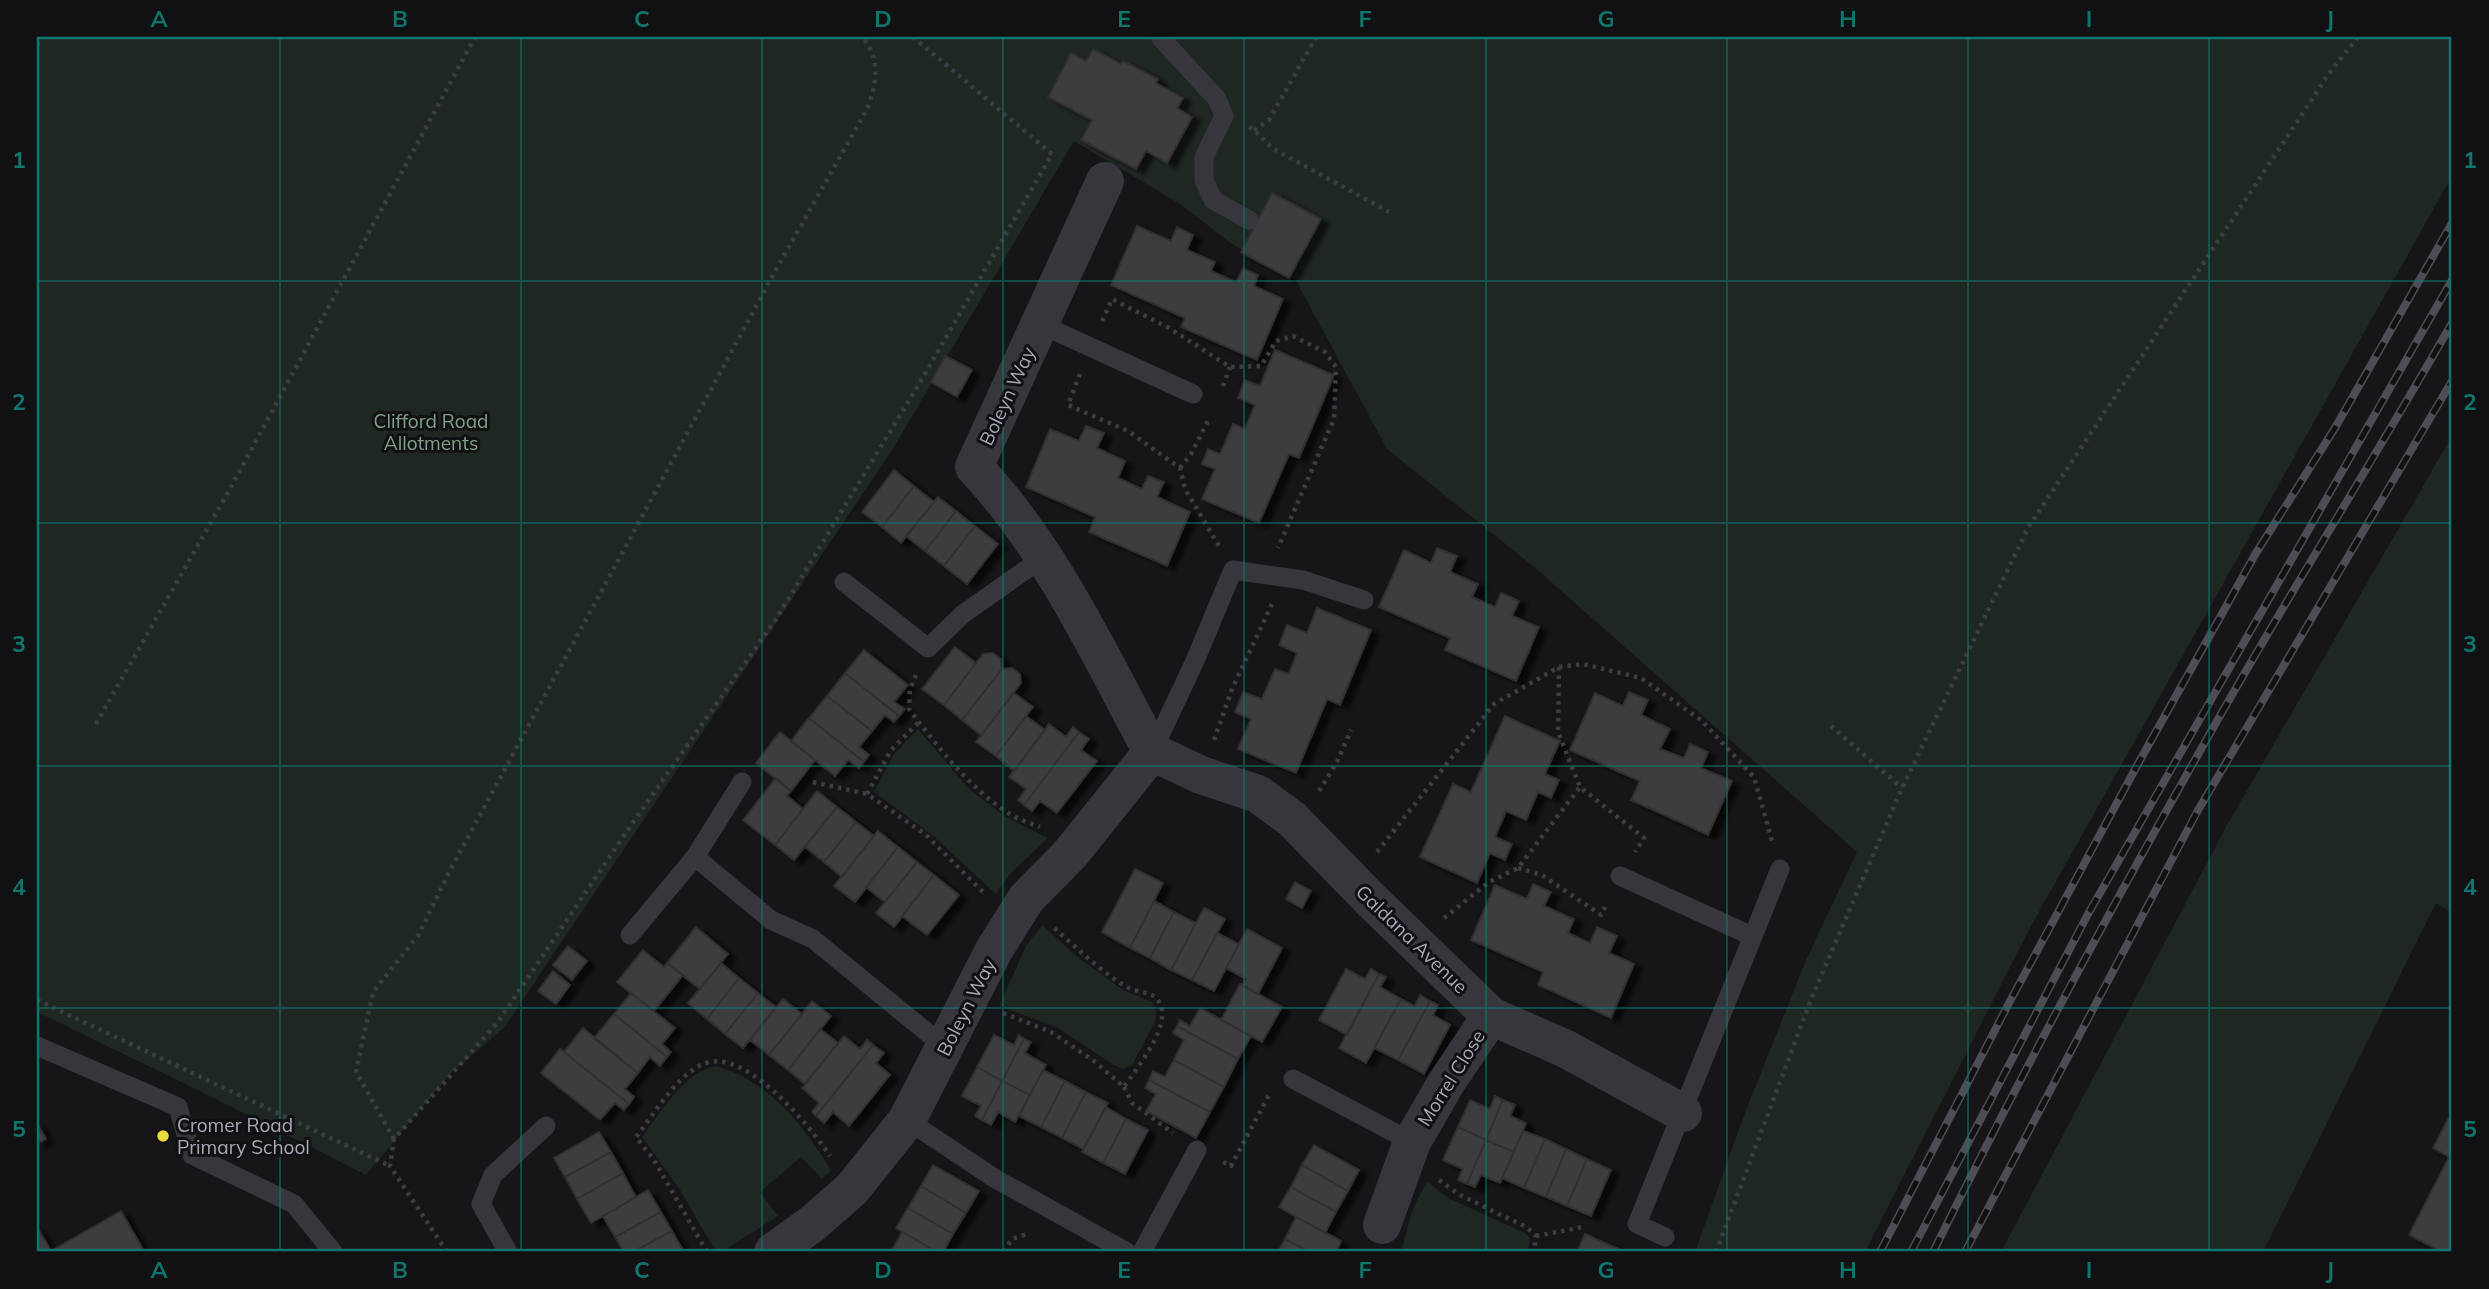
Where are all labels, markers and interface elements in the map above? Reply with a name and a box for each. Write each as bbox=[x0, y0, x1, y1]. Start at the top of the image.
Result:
text: A bbox=[150, 4, 168, 33]
text: B bbox=[392, 4, 408, 33]
text: C bbox=[634, 4, 650, 33]
text: D bbox=[874, 4, 892, 33]
text: E bbox=[1117, 4, 1131, 33]
text: F bbox=[1358, 4, 1372, 33]
text: G bbox=[1597, 4, 1615, 33]
text: H bbox=[1839, 4, 1857, 33]
text: I bbox=[2086, 4, 2092, 33]
text: J bbox=[2326, 4, 2334, 33]
text: 1 bbox=[12, 145, 26, 174]
text: 1 bbox=[2463, 145, 2477, 174]
street label: Boleyn Way bbox=[974, 343, 1040, 449]
text: 2 bbox=[12, 387, 26, 416]
text: 2 bbox=[2463, 387, 2477, 416]
park label: Clifford Road Allotments bbox=[374, 409, 488, 455]
text: 3 bbox=[12, 629, 26, 658]
text: 3 bbox=[2463, 629, 2477, 658]
text: 4 bbox=[12, 872, 26, 901]
text: 4 bbox=[2463, 872, 2477, 901]
street label: Galdana Avenue bbox=[1351, 880, 1473, 998]
street label: Boleyn Way bbox=[931, 954, 1001, 1060]
street label: Morrel Close bbox=[1412, 1026, 1490, 1130]
place label: Cromer Road Primary School bbox=[177, 1113, 310, 1159]
text: 5 bbox=[12, 1114, 26, 1143]
text: 5 bbox=[2463, 1114, 2477, 1143]
marker: Cromer Road Primary School bbox=[155, 1128, 171, 1144]
text: A bbox=[150, 1255, 168, 1284]
text: B bbox=[392, 1255, 408, 1284]
text: C bbox=[634, 1255, 650, 1284]
text: D bbox=[874, 1255, 892, 1284]
text: E bbox=[1117, 1255, 1131, 1284]
text: F bbox=[1358, 1255, 1372, 1284]
text: G bbox=[1597, 1255, 1615, 1284]
text: H bbox=[1839, 1255, 1857, 1284]
text: I bbox=[2086, 1255, 2092, 1284]
text: J bbox=[2326, 1255, 2334, 1284]

